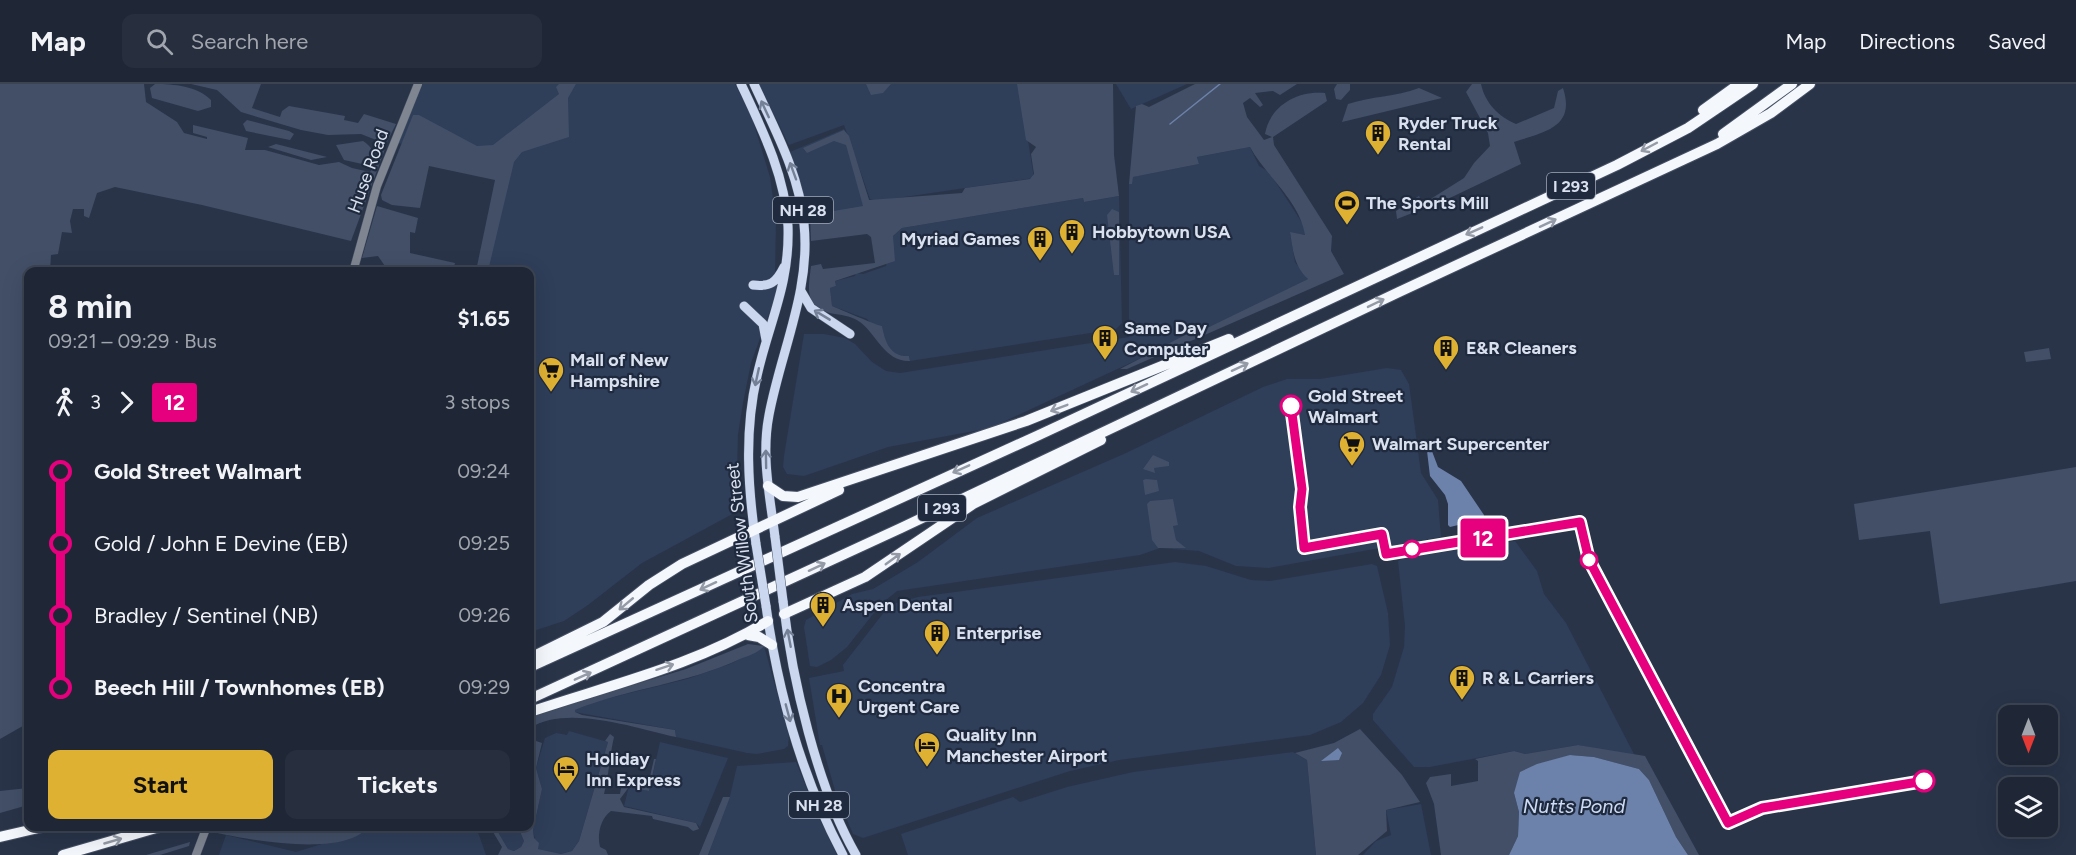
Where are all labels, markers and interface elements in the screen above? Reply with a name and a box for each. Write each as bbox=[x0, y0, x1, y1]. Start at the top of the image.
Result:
search box bbox=[122, 14, 542, 68]
text: Map bbox=[30, 24, 86, 58]
icon: search bbox=[143, 25, 176, 58]
text: Search here bbox=[191, 28, 308, 55]
text: Map bbox=[1785, 29, 1826, 54]
text: Directions bbox=[1859, 29, 1955, 54]
text: Saved bbox=[1988, 29, 2046, 54]
one-way arrow bbox=[759, 101, 771, 119]
place label: Ryder Truck Rental bbox=[1398, 112, 1498, 155]
building icon: Ryder Truck Rental bbox=[1363, 118, 1393, 156]
street label: Huse Road bbox=[343, 126, 393, 216]
one-way arrow bbox=[1641, 142, 1659, 153]
one-way arrow bbox=[786, 162, 797, 181]
road number: I 293 bbox=[1547, 173, 1595, 199]
sports icon: The Sports Mill bbox=[1332, 188, 1362, 226]
place label: The Sports Mill bbox=[1366, 192, 1489, 214]
road number: NH 28 bbox=[773, 197, 833, 223]
building icon: Hobbytown USA bbox=[1057, 217, 1087, 255]
one-way arrow bbox=[1538, 217, 1556, 229]
place label: Hobbytown USA bbox=[1092, 221, 1231, 243]
building icon: Myriad Games bbox=[1025, 224, 1055, 262]
one-way arrow bbox=[1465, 226, 1483, 238]
place label: Myriad Games bbox=[901, 228, 1021, 250]
text: 8 min bbox=[48, 287, 132, 326]
one-way arrow bbox=[1367, 296, 1385, 308]
text: $1.65 bbox=[458, 305, 510, 332]
one-way arrow bbox=[814, 309, 831, 321]
place label: Same Day Computer bbox=[1124, 317, 1208, 360]
building icon: Same Day Computer bbox=[1090, 323, 1120, 361]
text: 09:21 – 09:29 · Bus bbox=[48, 329, 217, 353]
building icon: E&R Cleaners bbox=[1431, 333, 1461, 371]
place label: E&R Cleaners bbox=[1466, 337, 1577, 359]
place label: Mall of New Hampshire bbox=[570, 349, 669, 392]
supermarket icon: Mall of New Hampshire bbox=[536, 355, 566, 393]
one-way arrow bbox=[1231, 361, 1249, 372]
one-way arrow bbox=[751, 367, 762, 386]
one-way arrow bbox=[1130, 383, 1148, 395]
place label: Gold Street Walmart bbox=[1308, 385, 1403, 428]
icon: walk bbox=[48, 386, 81, 419]
icon: forward bbox=[110, 386, 143, 419]
text: 3 bbox=[90, 390, 101, 414]
text: 12 bbox=[164, 390, 185, 415]
text: 3 stops bbox=[445, 390, 510, 414]
marker: Gold Street Walmart bbox=[1280, 395, 1302, 417]
one-way arrow bbox=[1050, 403, 1069, 414]
supermarket icon: Walmart Supercenter bbox=[1337, 429, 1367, 467]
place label: Walmart Supercenter bbox=[1372, 433, 1549, 455]
one-way arrow bbox=[760, 449, 772, 469]
text: Gold Street Walmart bbox=[94, 458, 302, 485]
text: 09:24 bbox=[457, 459, 510, 483]
street label: South Willow Street bbox=[721, 461, 763, 624]
one-way arrow bbox=[952, 464, 971, 475]
road number: I 293 bbox=[918, 495, 966, 521]
line badge: 12 bbox=[1456, 518, 1510, 558]
text: 12 bbox=[1472, 526, 1494, 551]
text: Gold / John E Devine (EB) bbox=[94, 530, 348, 557]
text: 09:25 bbox=[458, 531, 510, 555]
unlabelled marker bbox=[1403, 540, 1421, 558]
unlabelled marker bbox=[1580, 551, 1598, 569]
one-way arrow bbox=[884, 553, 900, 565]
one-way arrow bbox=[808, 561, 826, 573]
one-way arrow bbox=[699, 580, 717, 592]
building icon: Aspen Dental bbox=[808, 590, 838, 628]
place label: Aspen Dental bbox=[842, 594, 952, 616]
one-way arrow bbox=[619, 597, 634, 611]
text: Bradley / Sentinel (NB) bbox=[94, 602, 318, 629]
text: 09:26 bbox=[458, 603, 510, 627]
building icon: Enterprise bbox=[922, 618, 952, 656]
place label: Enterprise bbox=[956, 622, 1041, 644]
one-way arrow bbox=[783, 629, 794, 649]
one-way arrow bbox=[655, 661, 674, 672]
building icon: R & L Carriers bbox=[1447, 663, 1477, 701]
place label: R & L Carriers bbox=[1482, 667, 1595, 689]
one-way arrow bbox=[574, 669, 592, 681]
text: Beech Hill / Townhomes (EB) bbox=[94, 674, 385, 701]
text: 09:29 bbox=[458, 675, 510, 699]
place label: Concentra Urgent Care bbox=[858, 675, 959, 718]
hospital icon: Concentra Urgent Care bbox=[824, 681, 854, 719]
one-way arrow bbox=[783, 703, 794, 722]
north arrow bbox=[1998, 705, 2058, 765]
map controls bbox=[1998, 705, 2058, 837]
place label: Quality Inn Manchester Airport bbox=[946, 724, 1108, 767]
hotel icon: Quality Inn Manchester Airport bbox=[912, 730, 942, 768]
place label: Holiday Inn Express bbox=[586, 748, 681, 791]
button: Start bbox=[48, 750, 273, 819]
button: Tickets bbox=[285, 750, 510, 819]
hotel icon: Holiday Inn Express bbox=[551, 754, 581, 792]
unlabelled marker bbox=[1913, 770, 1935, 792]
button: layers bbox=[1998, 777, 2058, 837]
road number: NH 28 bbox=[789, 792, 849, 818]
water label: Nutts Pond bbox=[1523, 794, 1625, 818]
one-way arrow bbox=[103, 835, 122, 846]

